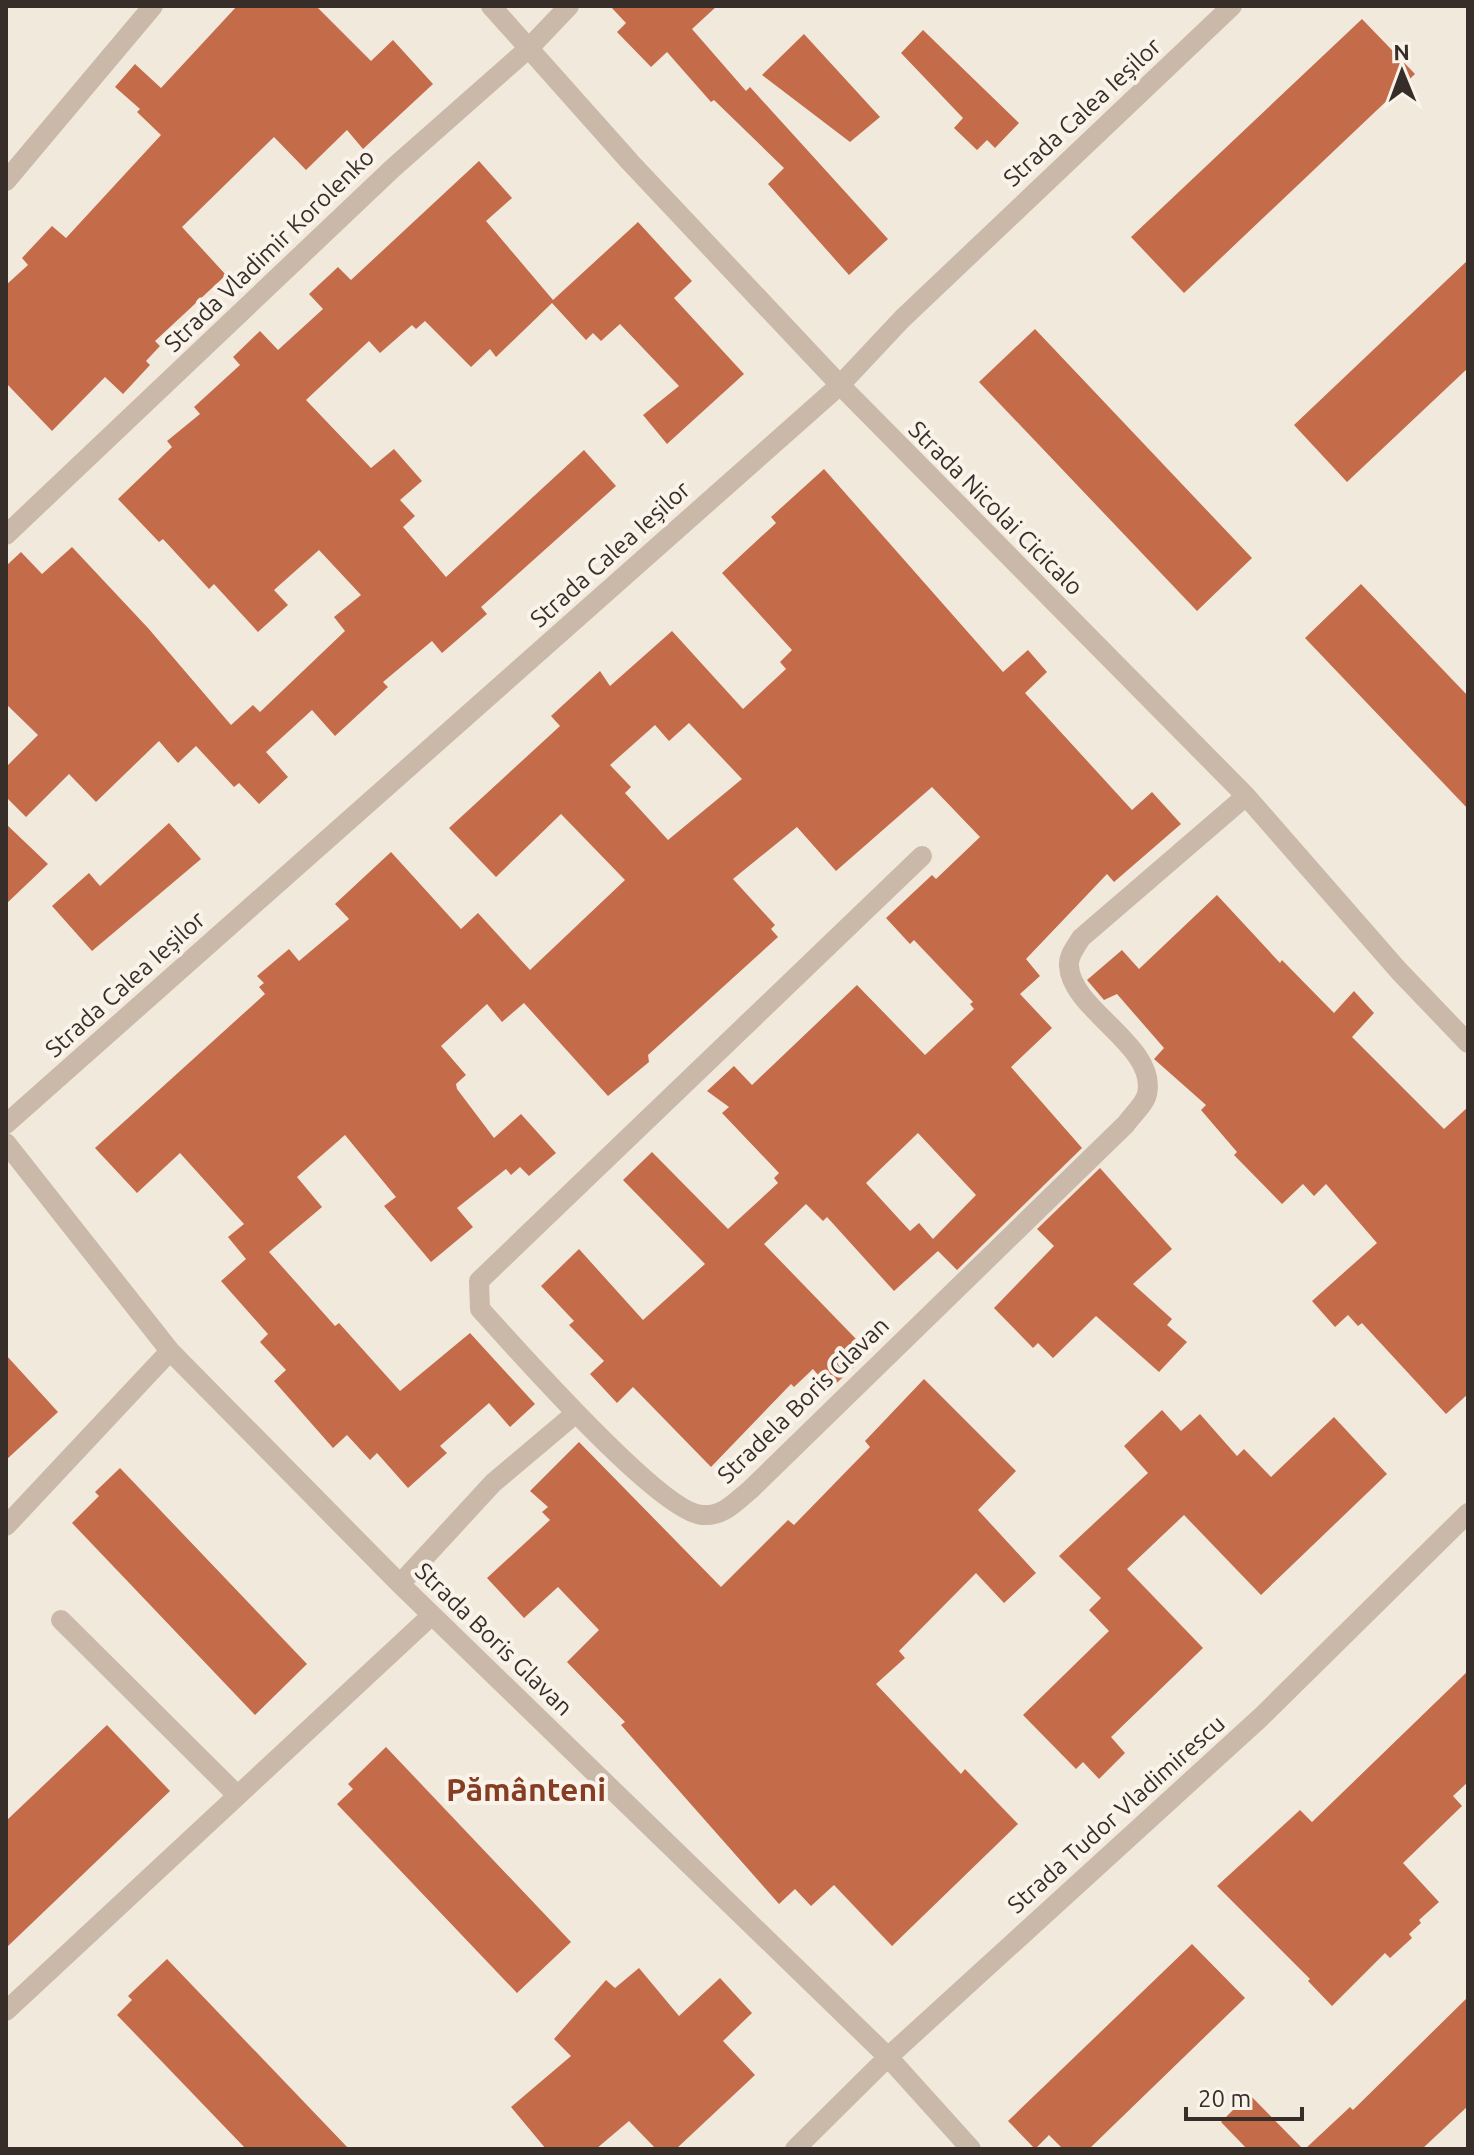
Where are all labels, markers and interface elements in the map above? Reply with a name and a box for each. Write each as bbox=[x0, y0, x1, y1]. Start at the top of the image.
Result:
street label: Strada Calea Ieșilor bbox=[998, 32, 1166, 192]
north arrow bbox=[1362, 32, 1442, 112]
text: N bbox=[1393, 39, 1410, 64]
street label: Strada Vladimir Korolenko bbox=[159, 143, 379, 357]
street label: Strada Nicolai Cicicalo bbox=[903, 415, 1089, 601]
street label: Strada Calea Ieșilor bbox=[525, 475, 695, 633]
street label: Strada Calea Ieșilor bbox=[40, 905, 210, 1063]
street label: Stradela Boris Glavan bbox=[712, 1311, 894, 1489]
street label: Strada Boris Glavan bbox=[410, 1557, 578, 1721]
street label: Strada Tudor Vladimirescu bbox=[1002, 1710, 1230, 1918]
district label: Pământeni bbox=[446, 1771, 606, 1807]
scale bar bbox=[1186, 2071, 1302, 2121]
text: 20 m bbox=[1198, 2085, 1251, 2112]

